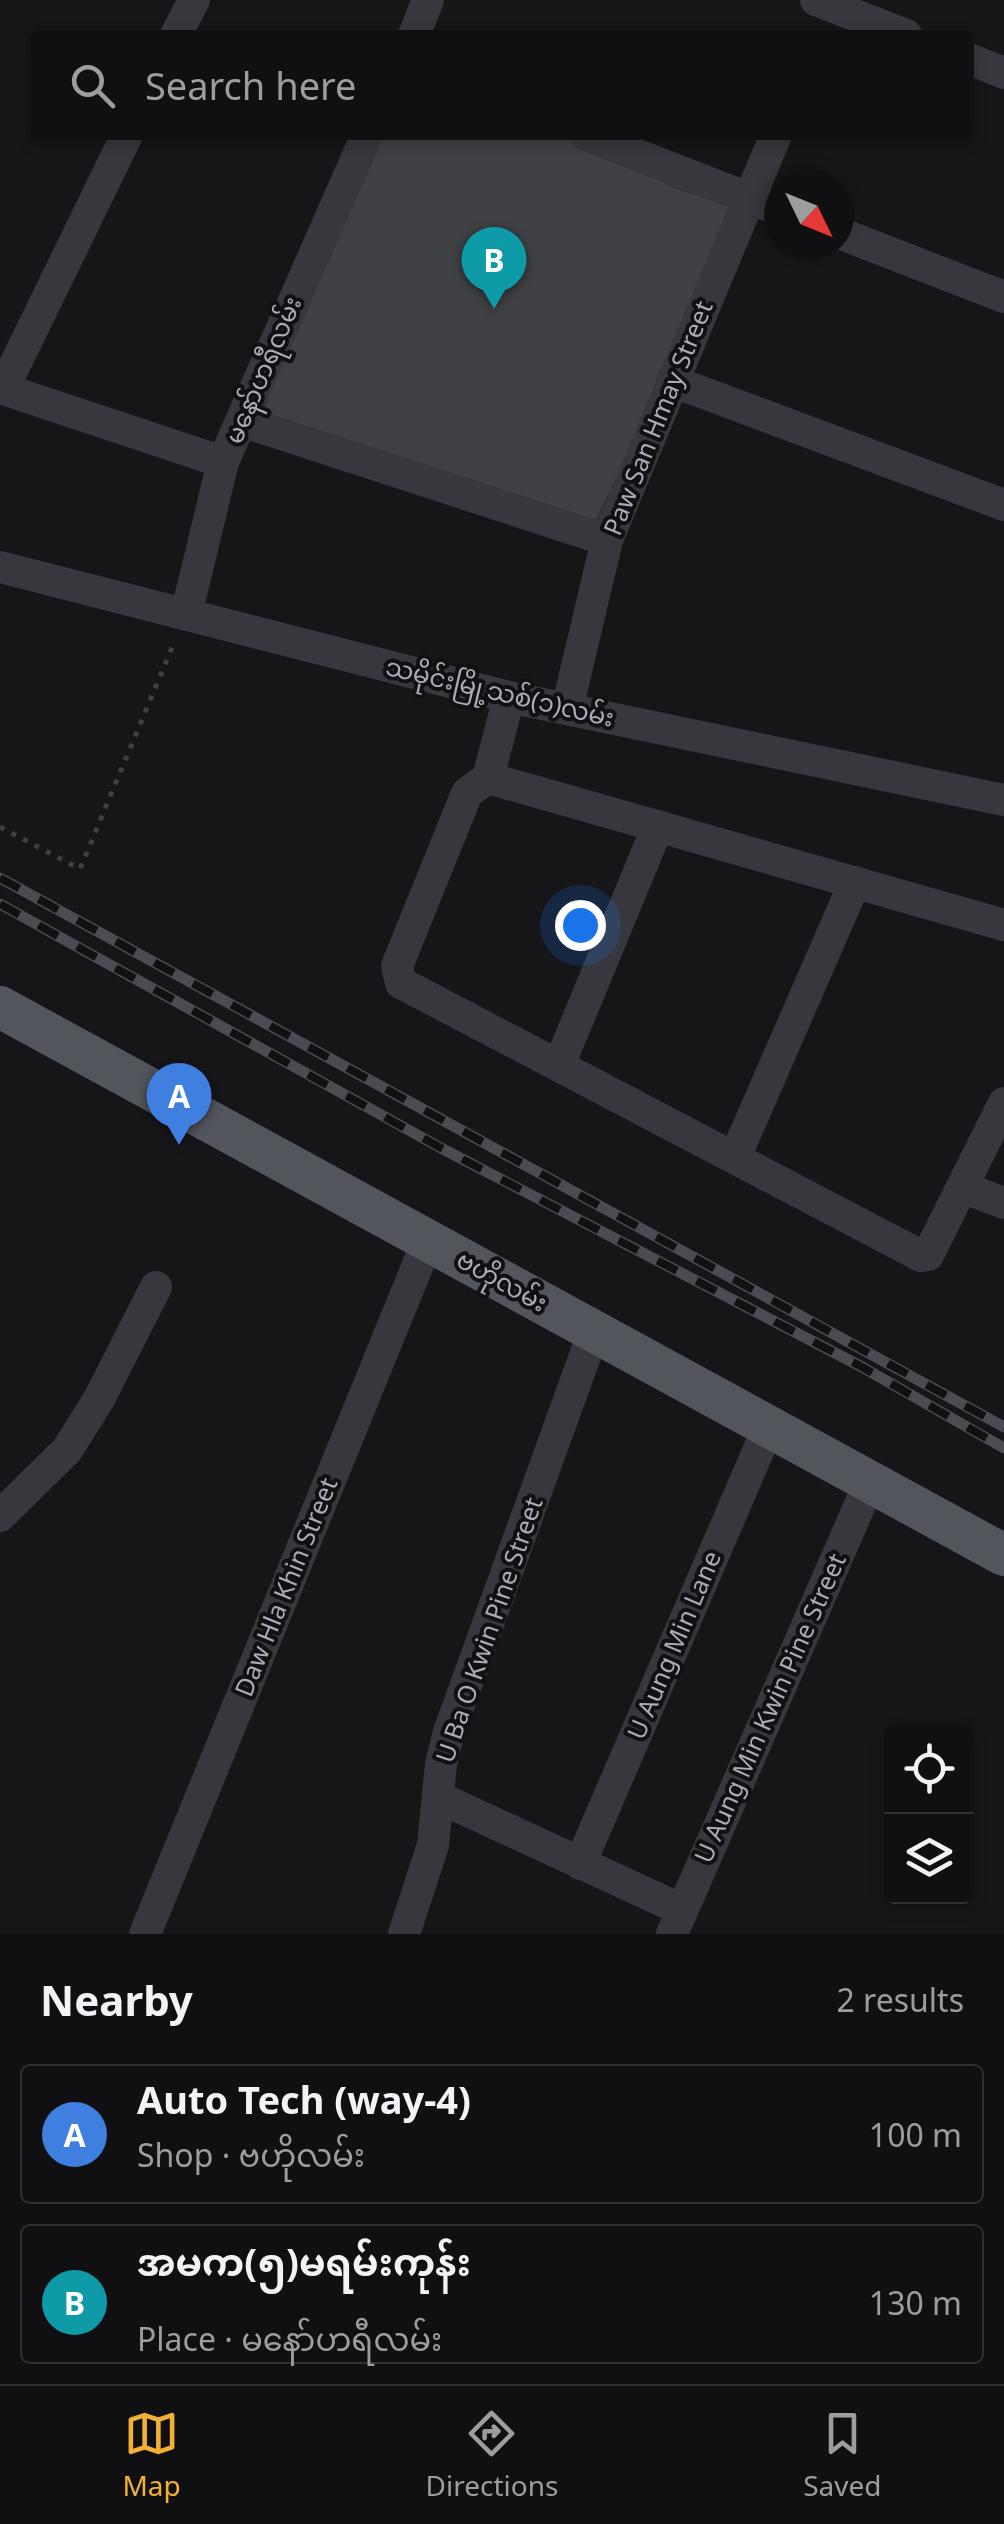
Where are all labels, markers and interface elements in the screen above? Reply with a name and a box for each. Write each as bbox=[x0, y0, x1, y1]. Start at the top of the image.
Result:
search box bbox=[30, 30, 974, 140]
icon: search bbox=[65, 58, 120, 113]
text: Search here bbox=[145, 59, 356, 111]
north arrow bbox=[764, 170, 854, 260]
pin: B bbox=[462, 226, 526, 309]
street label: မနော်ဟရီလမ်း bbox=[216, 291, 313, 450]
street label: Paw San Hmay Street bbox=[594, 295, 720, 540]
street label: သမိုင်းမြို့သစ်(၁)လမ်း bbox=[381, 648, 618, 739]
your location bbox=[555, 900, 606, 951]
pin: A bbox=[146, 1062, 212, 1145]
street label: ဗဟိုလမ်း bbox=[449, 1241, 554, 1323]
street label: Daw Hla Khin Street bbox=[226, 1472, 344, 1701]
street label: U Ba O Kwin Pine Street bbox=[427, 1492, 549, 1767]
street label: U Aung Min Lane bbox=[618, 1545, 728, 1744]
street label: U Aung Min Kwin Pine Street bbox=[685, 1547, 853, 1868]
map controls bbox=[884, 1724, 974, 1904]
button: locate bbox=[884, 1724, 974, 1814]
button: layers bbox=[884, 1814, 974, 1904]
text: Nearby bbox=[40, 1971, 193, 2028]
text: 2 results bbox=[837, 1978, 964, 2021]
text: Auto Tech (way-4) bbox=[137, 2073, 471, 2125]
text: A bbox=[63, 2113, 86, 2156]
text: 100 m bbox=[869, 2113, 962, 2156]
text: Shop · ဗဟိုလမ်း bbox=[137, 2133, 365, 2176]
text: အမက(၅)မရမ်းကုန်း bbox=[137, 2235, 471, 2287]
text: B bbox=[64, 2281, 85, 2324]
text: 130 m bbox=[869, 2281, 962, 2324]
text: Place · မနော်ဟရီလမ်း bbox=[137, 2317, 442, 2360]
tab: Map bbox=[122, 2406, 181, 2504]
tab: Directions bbox=[426, 2406, 558, 2504]
tab: Saved bbox=[803, 2406, 882, 2504]

